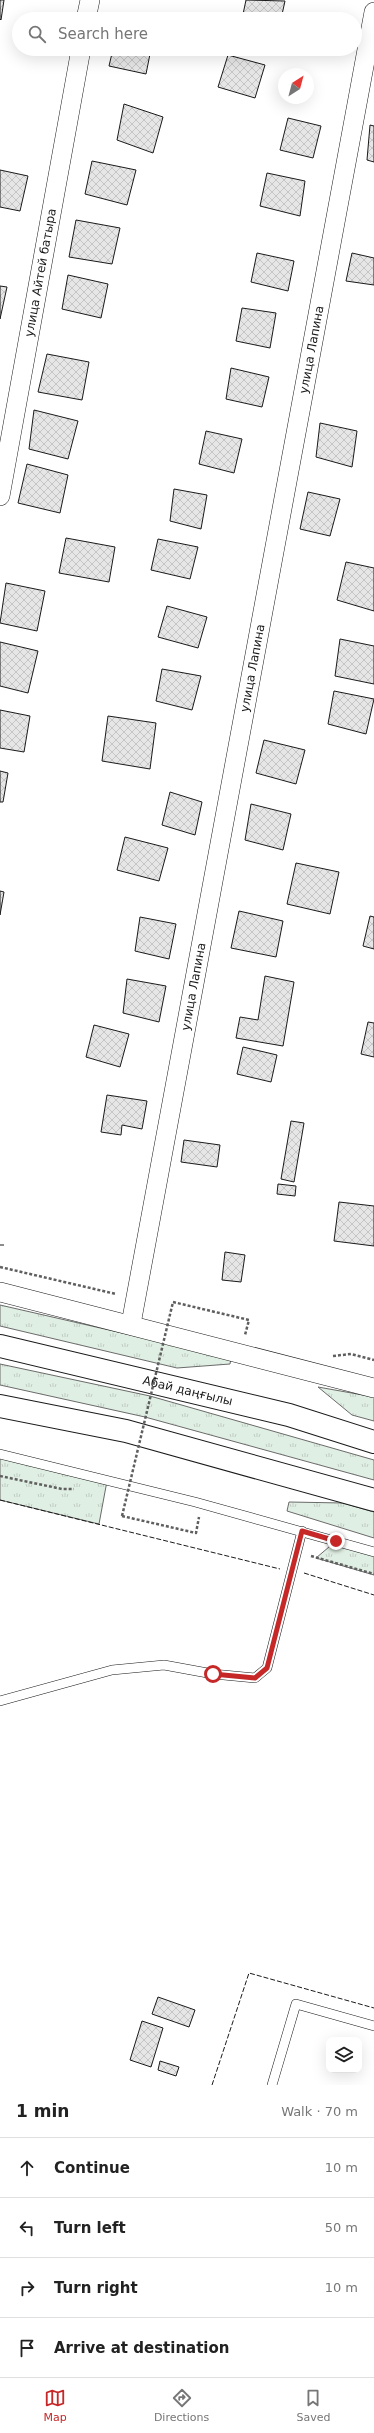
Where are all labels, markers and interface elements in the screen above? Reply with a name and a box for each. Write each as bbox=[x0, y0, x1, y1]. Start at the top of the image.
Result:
search box bbox=[12, 12, 362, 56]
icon: search bbox=[26, 23, 48, 45]
text: Search here bbox=[58, 25, 148, 43]
north arrow bbox=[278, 68, 314, 104]
street label: улица Айтей батыра bbox=[22, 207, 59, 338]
street label: улица Лапина bbox=[296, 304, 326, 395]
street label: улица Лапина bbox=[237, 623, 267, 713]
street label: улица Лапина bbox=[178, 942, 208, 1032]
street label: Абай даңғылы bbox=[141, 1373, 234, 1408]
route end bbox=[327, 1532, 345, 1550]
route start bbox=[204, 1665, 222, 1683]
map controls bbox=[326, 2037, 362, 2073]
button: layers bbox=[326, 2037, 362, 2073]
text: 1 min bbox=[16, 2101, 69, 2121]
text: Walk · 70 m bbox=[281, 2104, 358, 2119]
icon: ahead bbox=[16, 2157, 38, 2179]
text: Continue bbox=[54, 2159, 130, 2177]
text: 10 m bbox=[325, 2160, 358, 2175]
icon: left bbox=[16, 2217, 38, 2239]
text: Turn left bbox=[54, 2219, 126, 2237]
text: 50 m bbox=[325, 2220, 358, 2235]
icon: right bbox=[16, 2277, 38, 2299]
text: Turn right bbox=[54, 2279, 138, 2297]
text: 10 m bbox=[325, 2280, 358, 2295]
icon: arrive bbox=[16, 2337, 38, 2359]
text: Arrive at destination bbox=[54, 2339, 229, 2357]
tab: Map bbox=[44, 2387, 67, 2424]
tab: Directions bbox=[154, 2387, 209, 2424]
tab: Saved bbox=[296, 2387, 330, 2424]

